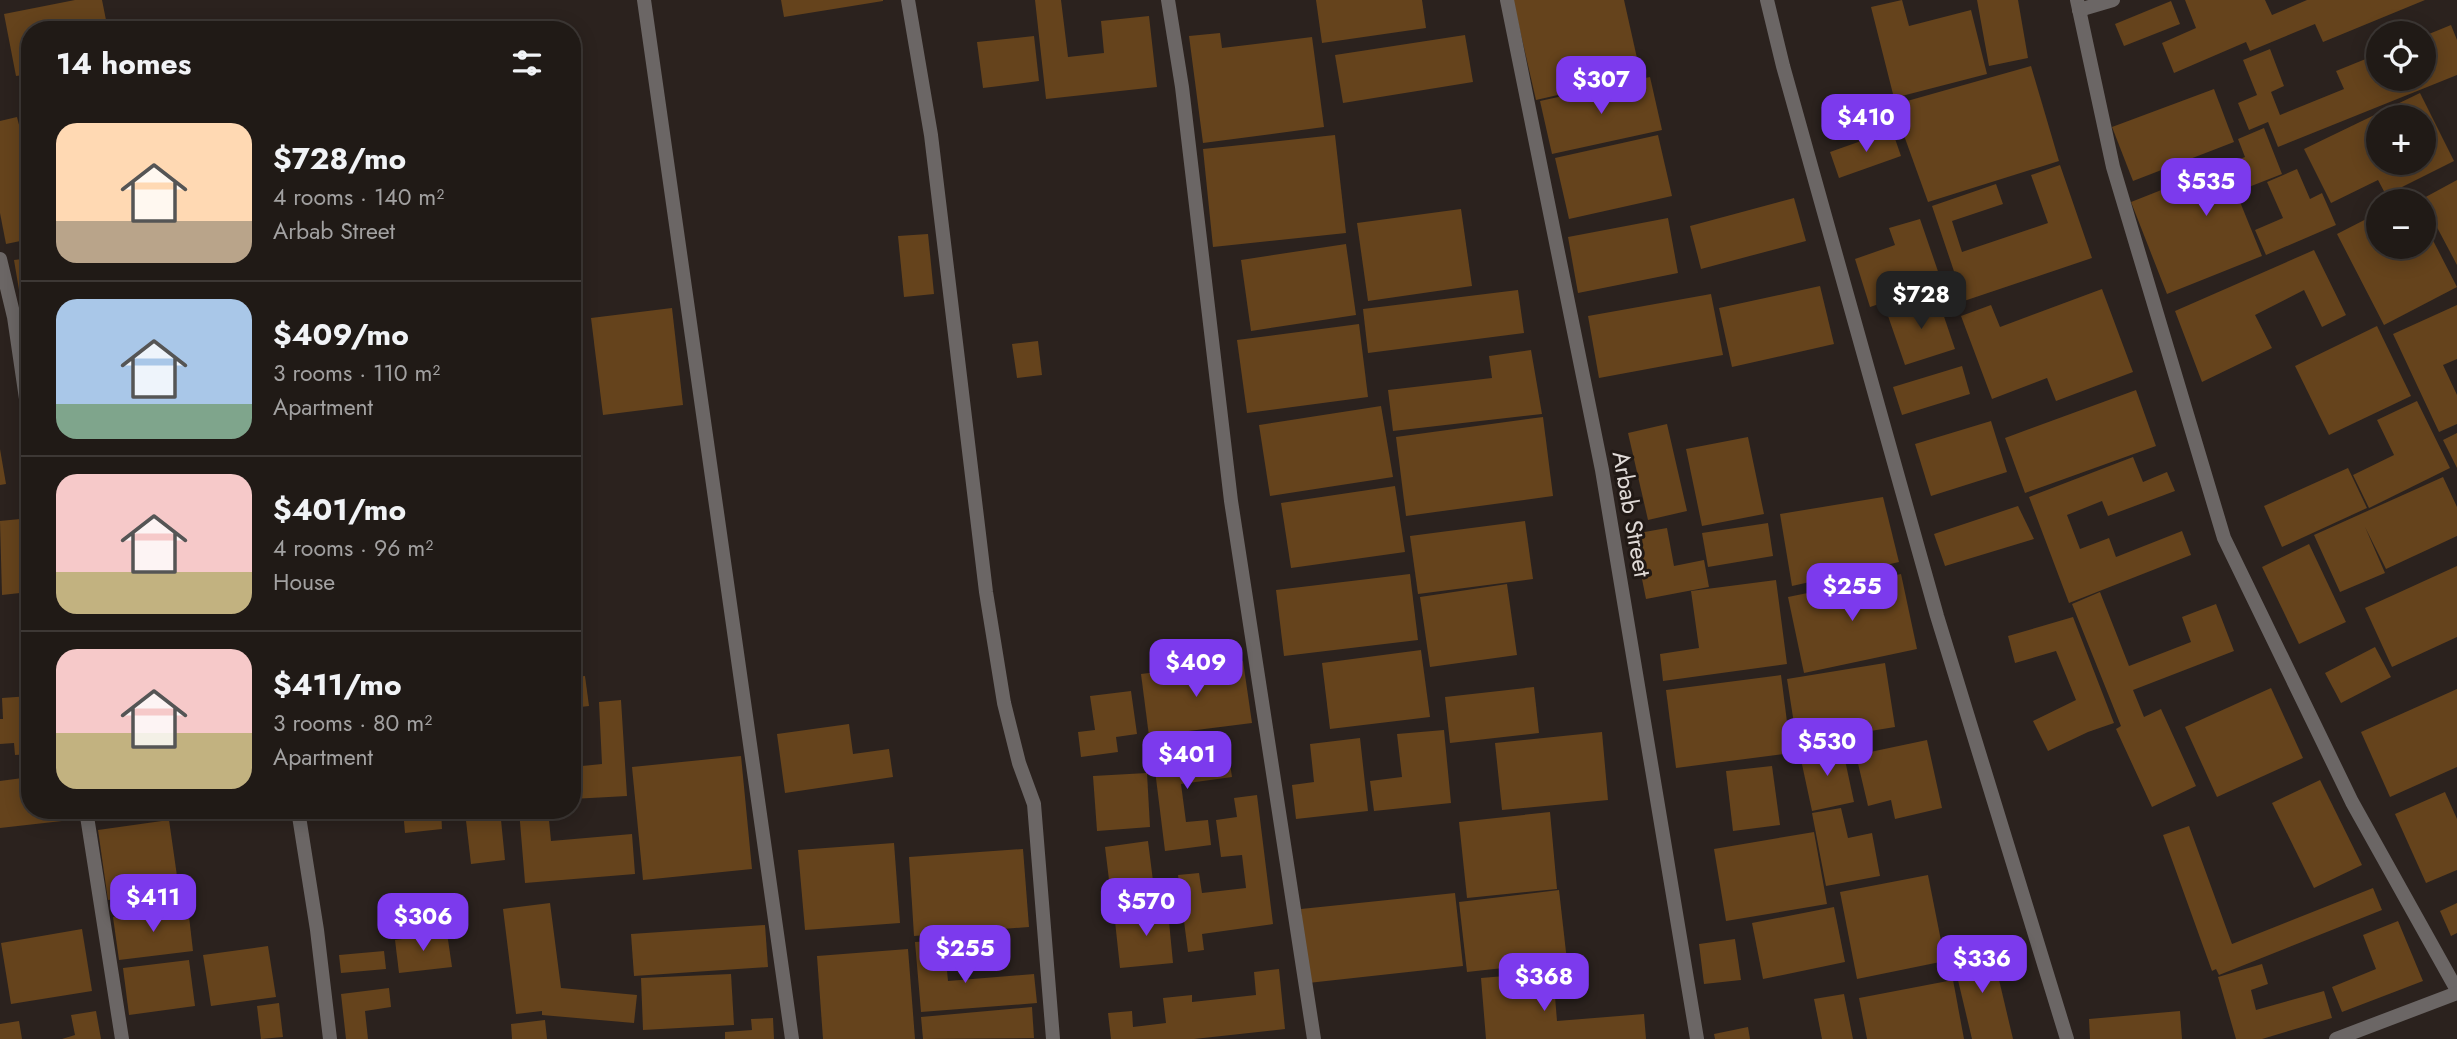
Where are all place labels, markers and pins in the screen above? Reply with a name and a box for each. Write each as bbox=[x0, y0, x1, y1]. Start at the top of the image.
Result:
pin: $307 bbox=[1560, 57, 1642, 116]
pin: $410 bbox=[1825, 94, 1907, 154]
pin: $535 bbox=[2165, 158, 2247, 218]
pin: $728 bbox=[1880, 272, 1962, 331]
pin: $255 bbox=[1811, 564, 1893, 623]
pin: $409 bbox=[1155, 640, 1237, 699]
pin: $530 bbox=[1786, 718, 1868, 778]
pin: $401 bbox=[1146, 732, 1228, 791]
pin: $411 bbox=[112, 874, 194, 934]
pin: $570 bbox=[1105, 878, 1187, 938]
pin: $306 bbox=[382, 894, 464, 953]
pin: $255 bbox=[924, 926, 1006, 985]
pin: $336 bbox=[1941, 936, 2023, 995]
pin: $368 bbox=[1503, 954, 1585, 1013]

